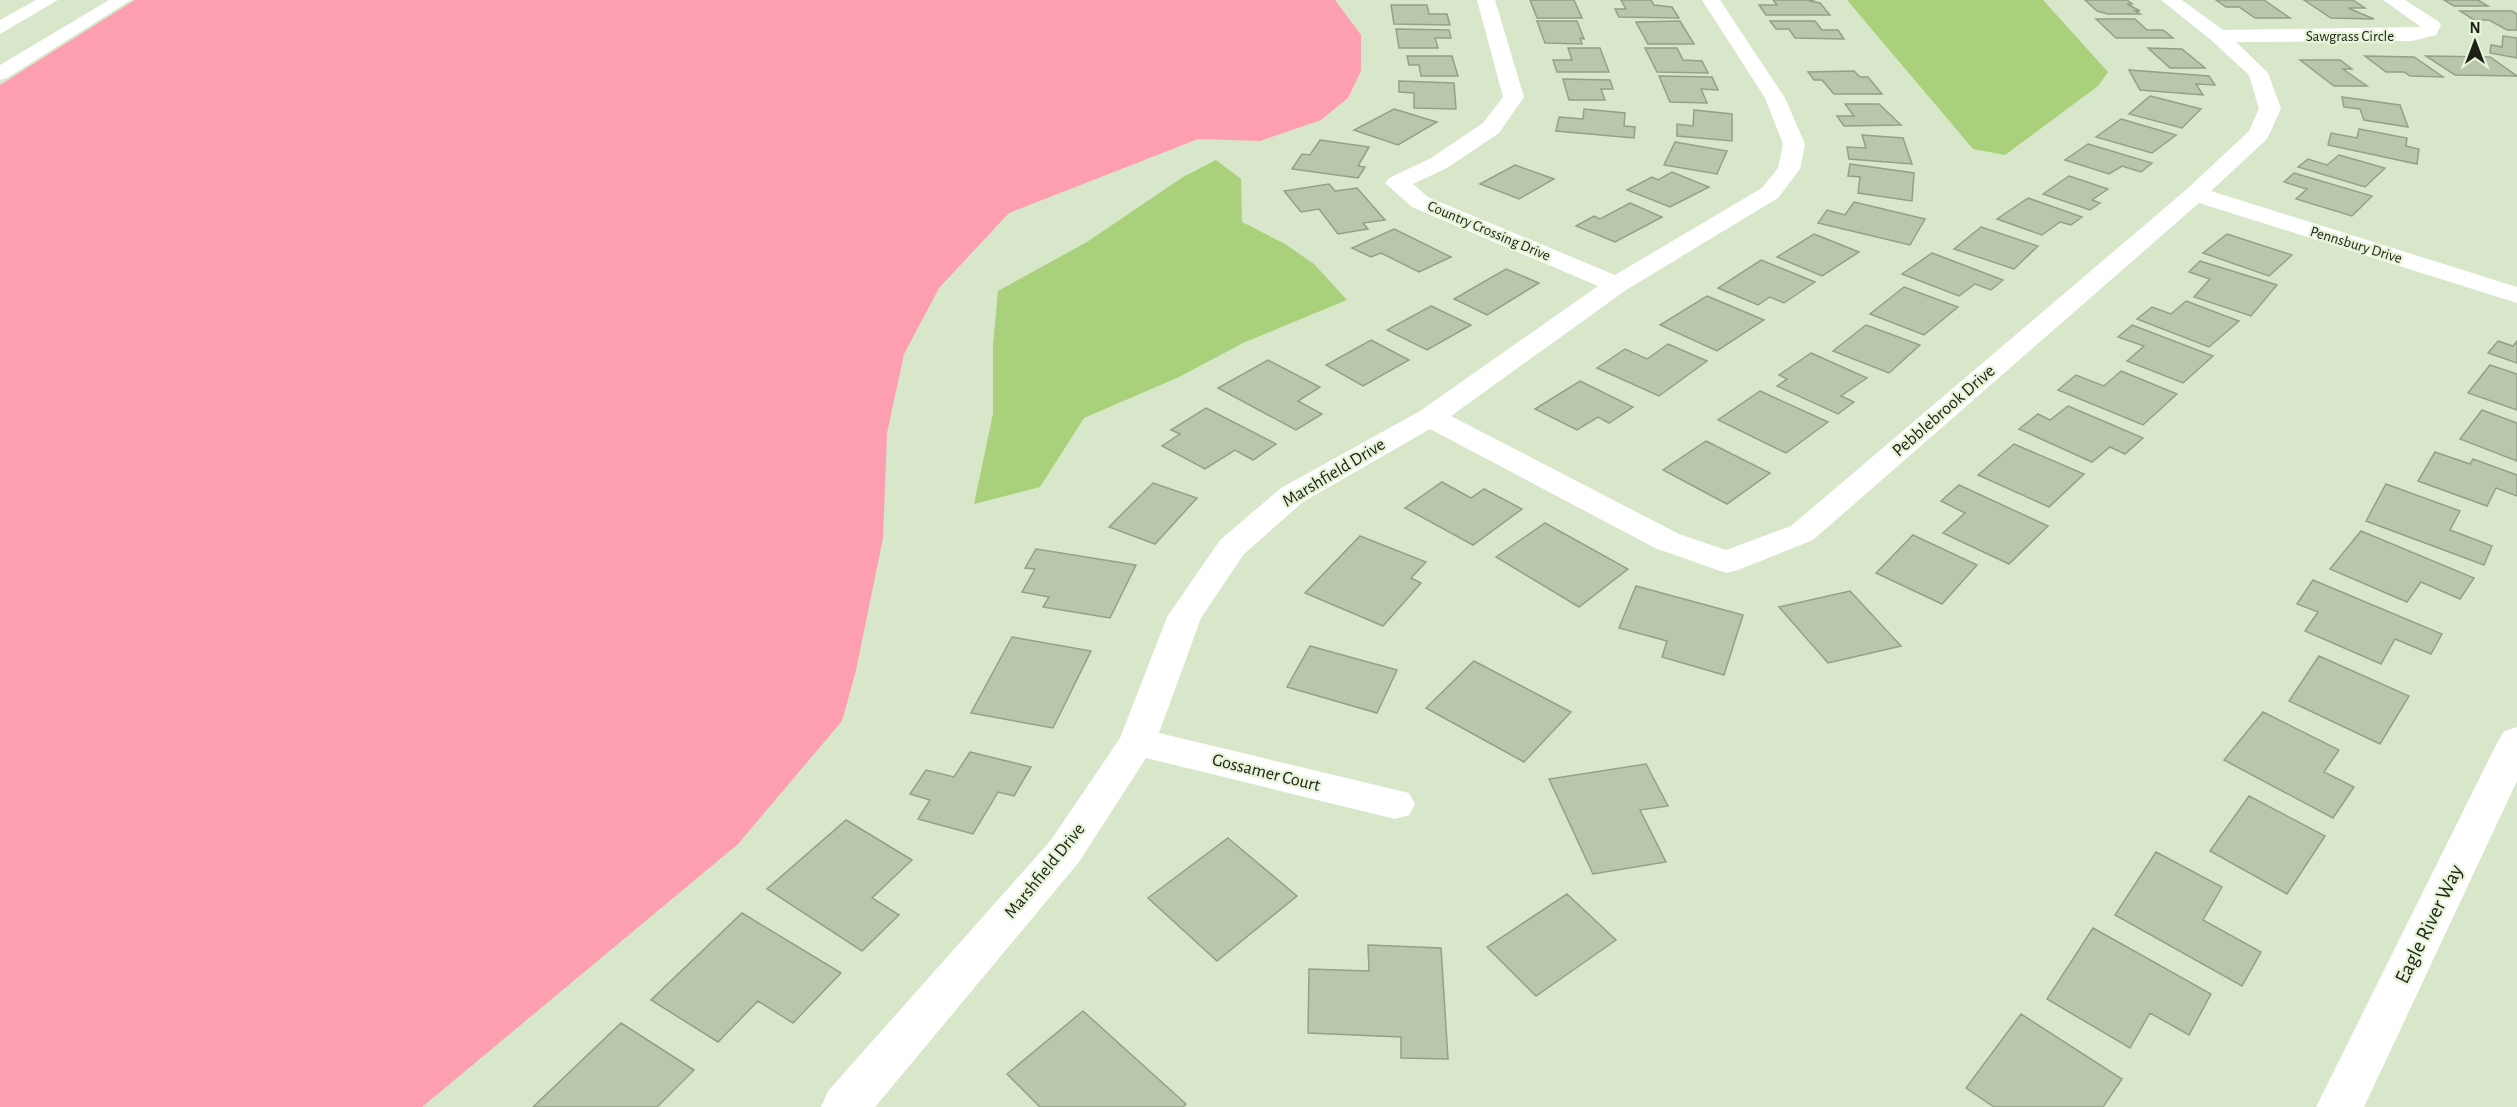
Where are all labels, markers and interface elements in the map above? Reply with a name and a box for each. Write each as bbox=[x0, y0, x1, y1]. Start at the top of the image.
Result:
north arrow bbox=[2445, 12, 2505, 72]
text: N bbox=[2469, 20, 2481, 36]
street label: Sawgrass Circle bbox=[2306, 29, 2394, 44]
street label: Country Crossing Drive bbox=[1425, 198, 1553, 264]
street label: Pennsbury Drive bbox=[2308, 224, 2404, 266]
street label: Pebblebrook Drive bbox=[1889, 362, 1999, 460]
street label: Marshfield Drive bbox=[1280, 435, 1388, 511]
street label: Gossamer Court bbox=[1210, 751, 1322, 795]
street label: Marshfield Drive bbox=[1001, 820, 1089, 922]
street label: Eagle River Way bbox=[2391, 861, 2467, 987]

